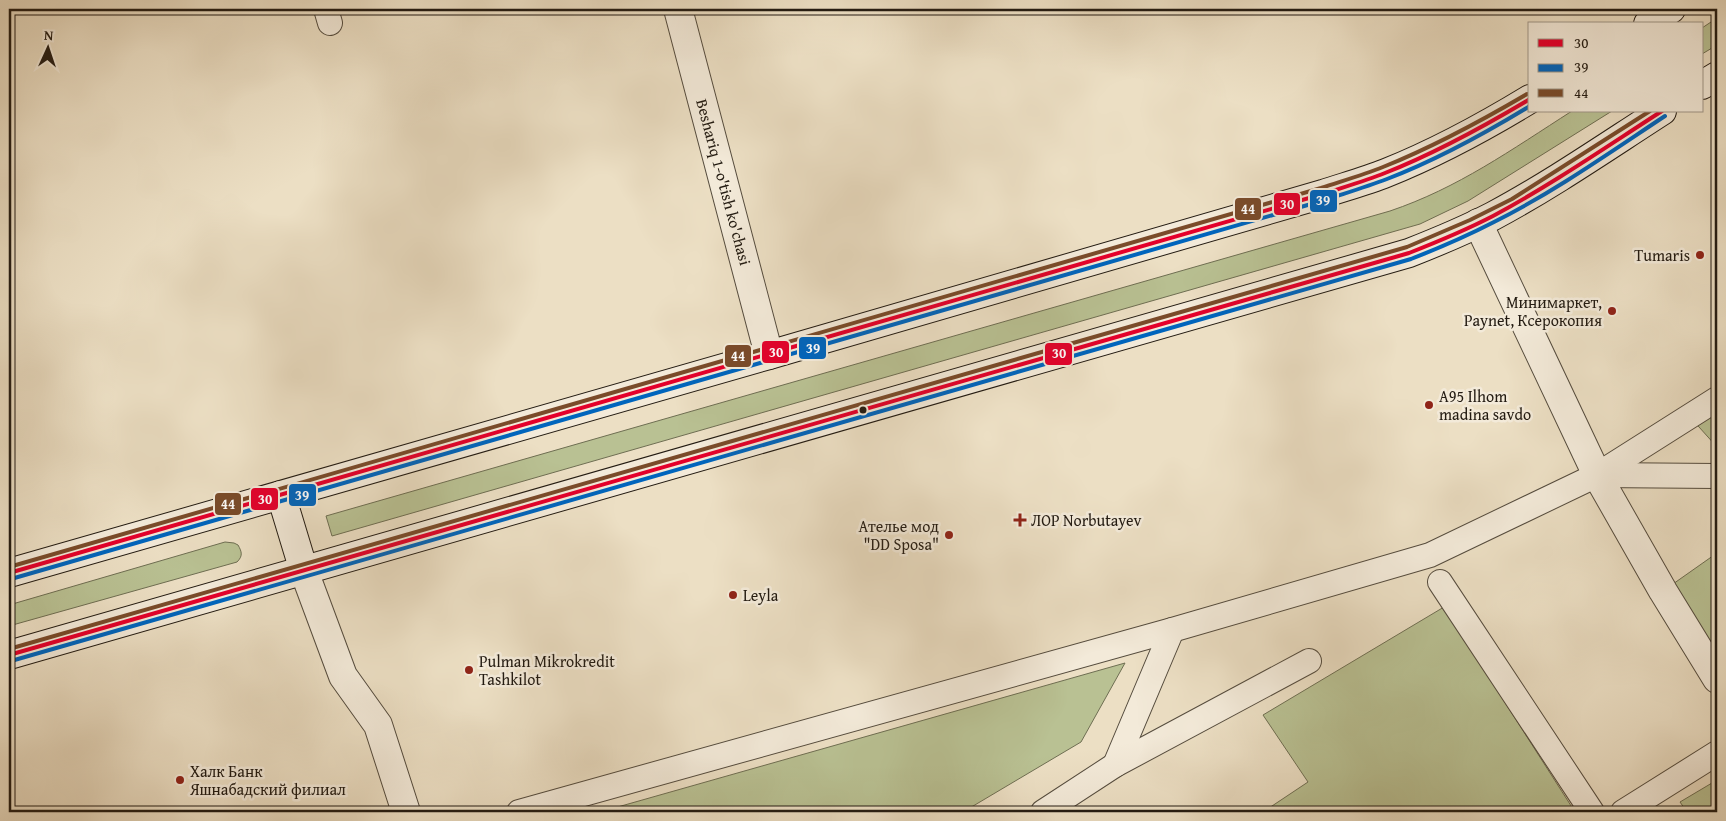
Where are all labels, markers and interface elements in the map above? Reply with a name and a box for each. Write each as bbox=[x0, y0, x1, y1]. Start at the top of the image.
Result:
north arrow bbox=[22, 22, 72, 72]
legend bbox=[1528, 22, 1704, 112]
text: N bbox=[43, 25, 55, 45]
text: 30 bbox=[1574, 32, 1588, 53]
text: 39 bbox=[1574, 56, 1588, 77]
text: 44 bbox=[1574, 82, 1588, 103]
street label: Beshariq 1-o'tish ko'chasi bbox=[690, 96, 758, 268]
line badge: 39 bbox=[1309, 189, 1338, 213]
text: 39 bbox=[1316, 190, 1330, 210]
line badge: 30 bbox=[1273, 192, 1301, 216]
text: 30 bbox=[1280, 194, 1294, 214]
line badge: 44 bbox=[1234, 197, 1262, 221]
text: 44 bbox=[1241, 199, 1255, 219]
place label: Tumaris bbox=[1634, 243, 1690, 267]
marker: Tumaris bbox=[1694, 249, 1706, 261]
place label: Минимаркет, Paynet, Ксерокопия bbox=[1464, 290, 1602, 332]
marker: Минимаркет, Paynet, Ксерокопия bbox=[1606, 305, 1618, 317]
line badge: 39 bbox=[798, 336, 827, 360]
text: 39 bbox=[806, 338, 820, 358]
line badge: 30 bbox=[761, 340, 790, 364]
text: 30 bbox=[769, 342, 783, 362]
line badge: 30 bbox=[1044, 342, 1073, 366]
text: 30 bbox=[1052, 343, 1066, 363]
line badge: 44 bbox=[724, 344, 752, 368]
text: 44 bbox=[731, 346, 745, 366]
place label: A95 Ilhom madina savdo bbox=[1439, 384, 1531, 426]
marker: A95 Ilhom madina savdo bbox=[1423, 399, 1435, 411]
unlabelled marker bbox=[858, 405, 868, 415]
line badge: 39 bbox=[288, 483, 317, 507]
text: 39 bbox=[295, 485, 309, 505]
line badge: 30 bbox=[250, 487, 279, 511]
text: 30 bbox=[258, 489, 272, 509]
line badge: 44 bbox=[214, 492, 242, 516]
text: 44 bbox=[221, 494, 235, 514]
place label: ЛОР Norbutayev bbox=[1031, 508, 1142, 532]
marker: ЛОР Norbutayev bbox=[1013, 513, 1027, 527]
place label: Ателье мод "DD Sposa" bbox=[858, 514, 939, 556]
marker: Ателье мод "DD Sposa" bbox=[943, 529, 955, 541]
place label: Leyla bbox=[743, 583, 779, 607]
marker: Leyla bbox=[727, 589, 739, 601]
place label: Pulman Mikrokredit Tashkilot bbox=[479, 649, 615, 691]
marker: Pulman Mikrokredit Tashkilot bbox=[463, 664, 475, 676]
place label: Халк Банк Яшнабадский филиал bbox=[189, 759, 346, 801]
marker: Халк Банк Яшнабадский филиал bbox=[174, 774, 186, 786]

